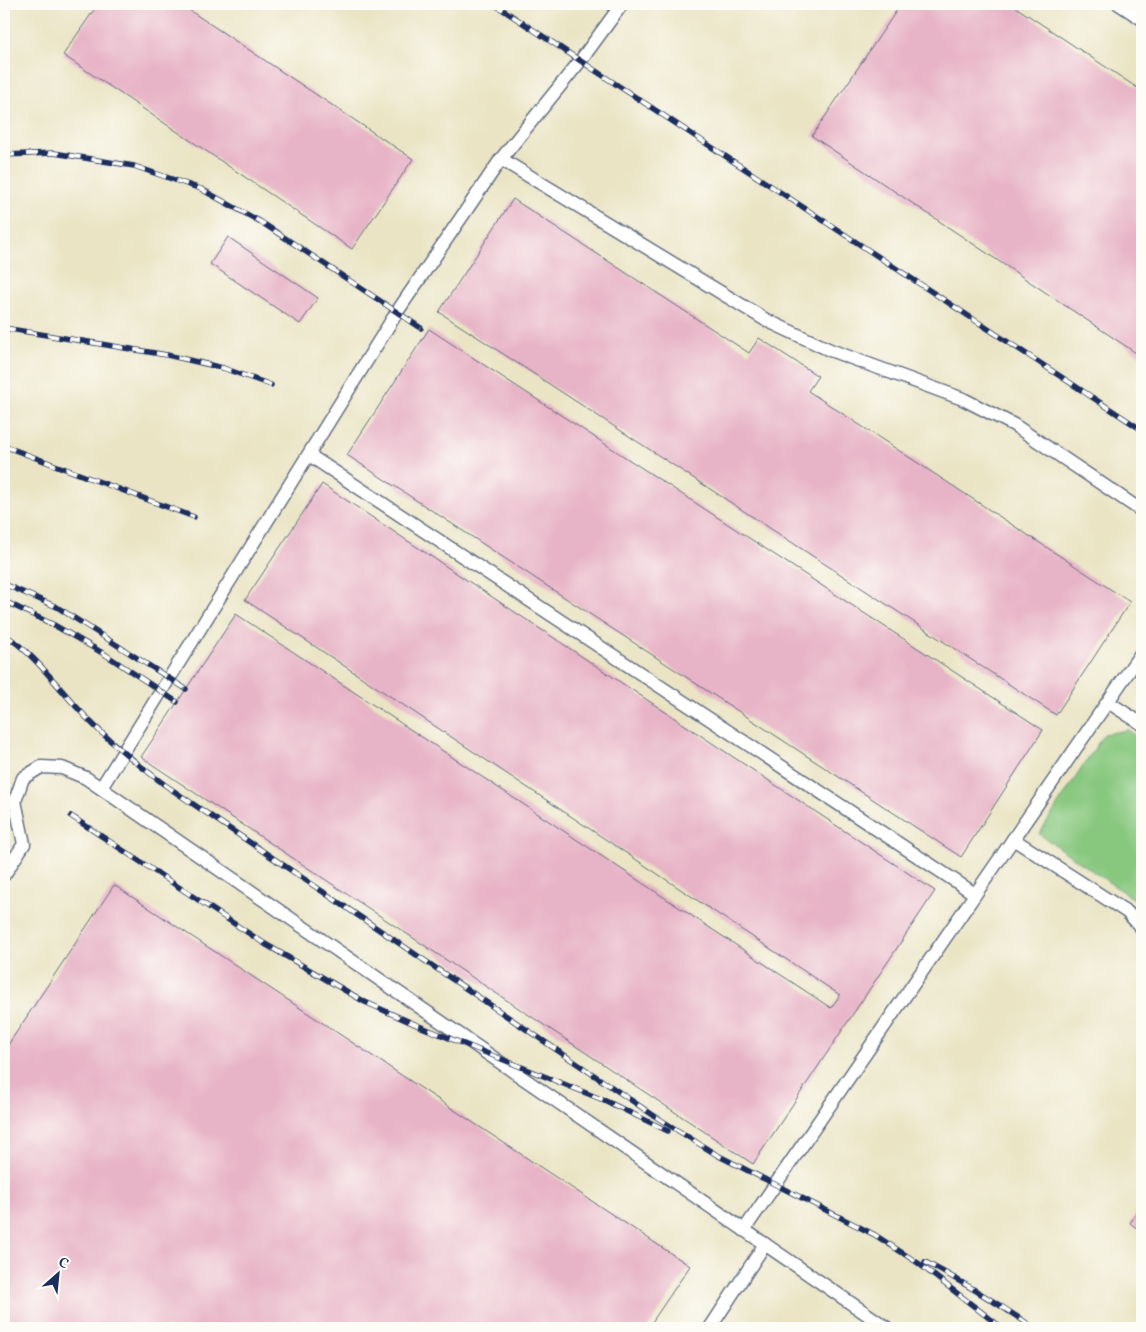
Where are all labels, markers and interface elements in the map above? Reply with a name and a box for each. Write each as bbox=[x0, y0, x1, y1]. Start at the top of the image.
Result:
north arrow bbox=[32, 1250, 82, 1300]
text: С bbox=[55, 1253, 72, 1274]

